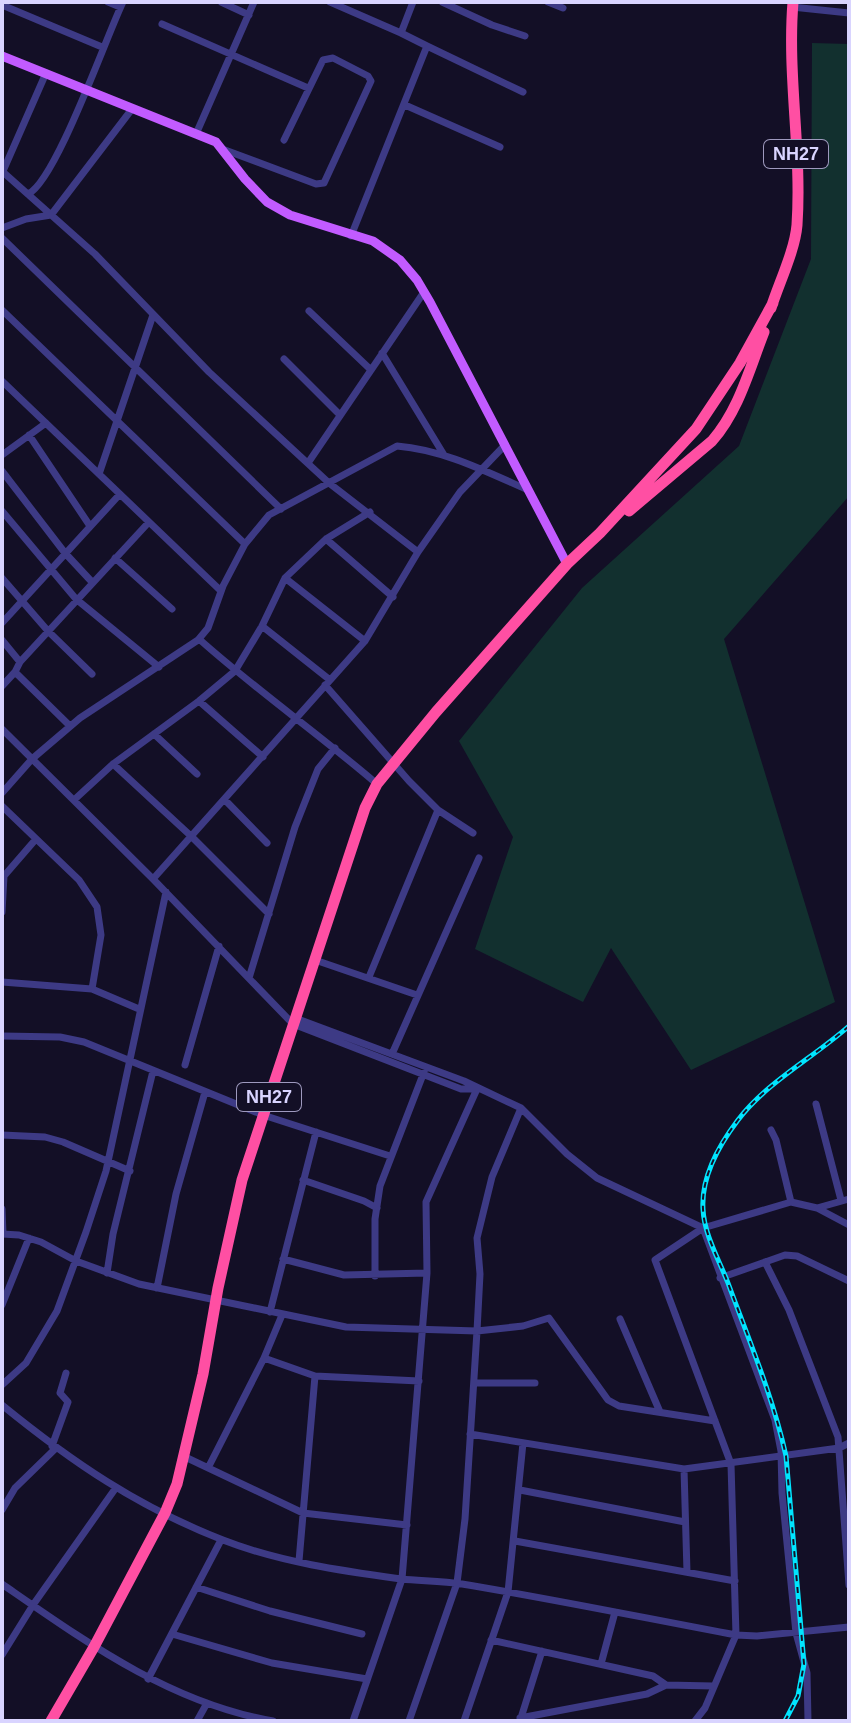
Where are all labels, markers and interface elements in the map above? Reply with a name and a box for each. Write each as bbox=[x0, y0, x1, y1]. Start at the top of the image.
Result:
road number: NH27 bbox=[764, 140, 828, 168]
road number: NH27 bbox=[237, 1083, 301, 1111]

